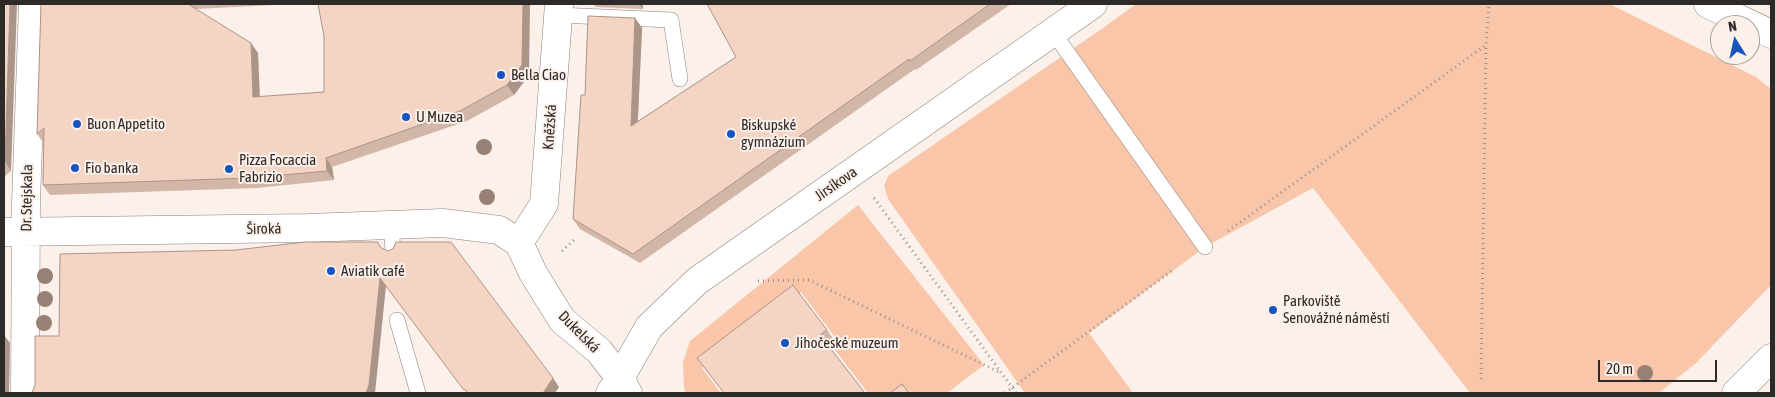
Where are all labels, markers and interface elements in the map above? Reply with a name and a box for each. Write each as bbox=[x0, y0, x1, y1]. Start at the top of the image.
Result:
north arrow bbox=[1710, 15, 1760, 65]
text: N bbox=[1727, 18, 1738, 35]
place label: Bella Ciao bbox=[511, 66, 566, 84]
marker: Bella Ciao bbox=[495, 69, 507, 81]
street label: Kněžská bbox=[539, 104, 561, 150]
place label: U Muzea bbox=[416, 108, 463, 126]
marker: U Muzea bbox=[400, 111, 412, 123]
place label: Buon Appetito bbox=[87, 115, 165, 133]
place label: Biskupské gymnázium bbox=[741, 116, 806, 151]
marker: Buon Appetito bbox=[71, 118, 83, 130]
marker: Biskupské gymnázium bbox=[725, 128, 737, 140]
place label: Pizza Focaccia Fabrizio bbox=[239, 151, 316, 186]
place label: Fio banka bbox=[85, 159, 139, 177]
marker: Fio banka bbox=[69, 162, 81, 174]
marker: Pizza Focaccia Fabrizio bbox=[223, 163, 235, 175]
street label: Jirsíkova bbox=[811, 163, 861, 205]
street label: Dr. Stejskala bbox=[17, 164, 37, 232]
street label: Široká bbox=[246, 220, 282, 238]
place label: Aviatik café bbox=[341, 262, 405, 280]
marker: Aviatik café bbox=[325, 265, 337, 277]
place label: Parkoviště Senovážné náměstí bbox=[1283, 292, 1390, 327]
marker: Parkoviště Senovážné náměstí bbox=[1267, 304, 1279, 316]
street label: Dukelská bbox=[554, 307, 604, 357]
place label: Jihočeské muzeum bbox=[795, 334, 899, 352]
marker: Jihočeské muzeum bbox=[779, 337, 791, 349]
scale bar bbox=[1600, 350, 1719, 382]
text: 20 m bbox=[1606, 360, 1633, 377]

